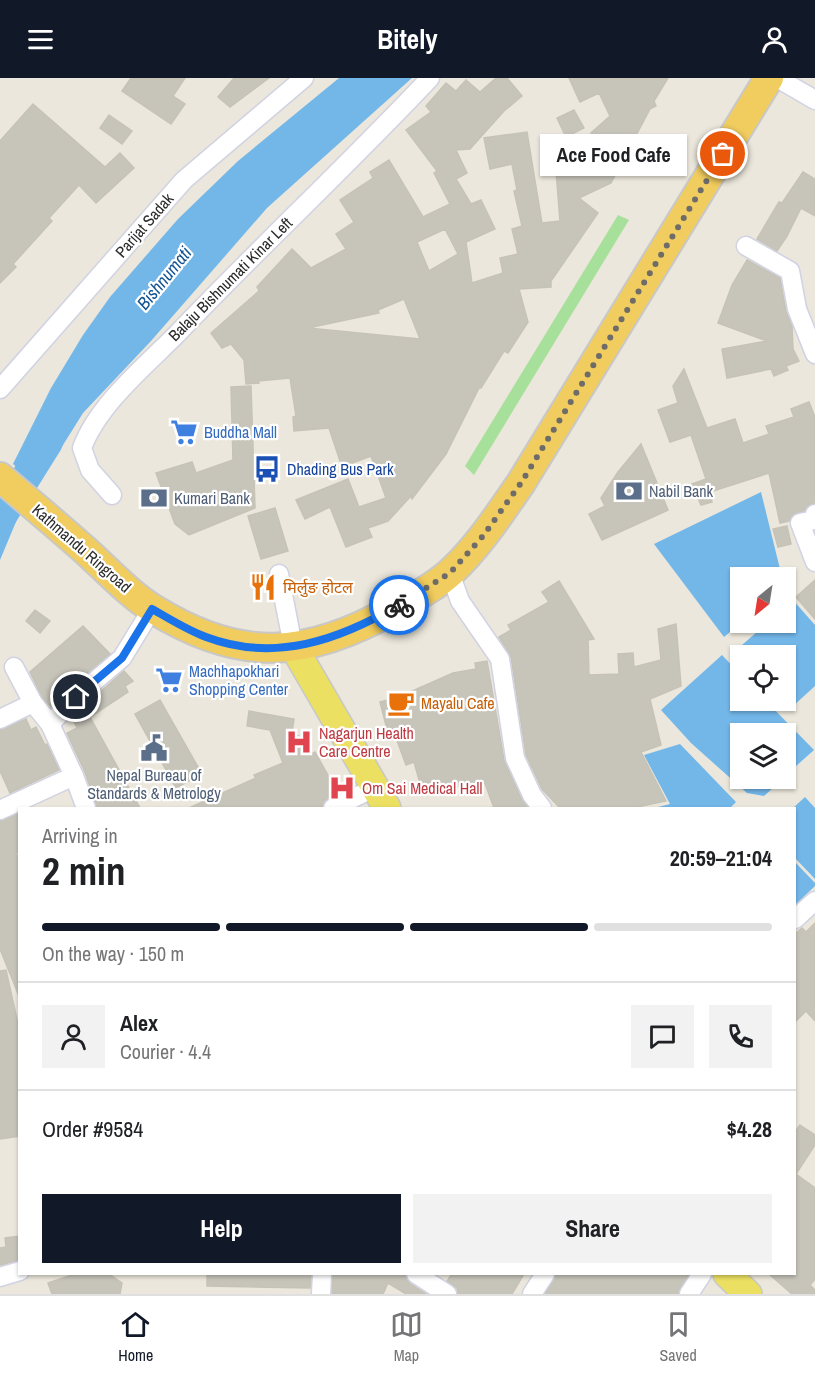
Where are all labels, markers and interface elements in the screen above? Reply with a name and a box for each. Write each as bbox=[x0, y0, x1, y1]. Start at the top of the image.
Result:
text: Bitely bbox=[377, 21, 438, 57]
icon: menu bbox=[24, 23, 57, 56]
icon: person bbox=[758, 23, 791, 56]
pin bbox=[697, 128, 748, 179]
callout: Ace Food Cafe bbox=[540, 133, 687, 175]
icon: bag bbox=[706, 137, 739, 170]
text: Ace Food Cafe bbox=[556, 141, 671, 168]
street label: Parijat Sadak bbox=[110, 188, 178, 262]
street label: Balaju Bishnumati Kinar Left bbox=[163, 212, 297, 346]
water label: Bishnumati bbox=[131, 241, 197, 315]
supermarket icon: Buddha Mall bbox=[169, 417, 199, 447]
place label: Buddha Mall bbox=[204, 421, 277, 443]
bus stop icon: Dhading Bus Park bbox=[252, 454, 282, 484]
place label: Dhading Bus Park bbox=[287, 458, 394, 480]
bank icon: Nabil Bank bbox=[614, 476, 644, 506]
place label: Nabil Bank bbox=[649, 480, 714, 502]
bank icon: Kumari Bank bbox=[139, 483, 169, 513]
place label: Kumari Bank bbox=[174, 487, 250, 509]
street label: Kathmandu Ringroad bbox=[28, 499, 136, 597]
north arrow bbox=[730, 567, 796, 633]
map controls bbox=[730, 567, 796, 789]
restaurant icon: मिर्लुङ होटल bbox=[248, 572, 278, 602]
courier bbox=[369, 575, 429, 635]
place label: मिर्लुङ होटल bbox=[283, 576, 354, 598]
icon: bike bbox=[383, 589, 416, 622]
button: locate bbox=[730, 645, 796, 711]
place label: Machhapokhari Shopping Center bbox=[189, 660, 289, 700]
supermarket icon: Machhapokhari Shopping Center bbox=[154, 665, 184, 695]
pin bbox=[50, 671, 101, 722]
icon: home bbox=[59, 680, 92, 713]
cafe icon: Mayalu Cafe bbox=[386, 688, 416, 718]
place label: Mayalu Cafe bbox=[421, 692, 495, 714]
place label: Nagarjun Health Care Centre bbox=[319, 722, 414, 762]
button: layers bbox=[730, 723, 796, 789]
hospital icon: Nagarjun Health Care Centre bbox=[284, 727, 314, 757]
public building icon: Nepal Bureau of Standards & Metrology bbox=[139, 733, 169, 763]
place label: Nepal Bureau of Standards & Metrology bbox=[87, 764, 221, 804]
hospital icon: Om Sai Medical Hall bbox=[327, 773, 357, 803]
place label: Om Sai Medical Hall bbox=[362, 777, 482, 799]
text: Arriving in bbox=[42, 822, 118, 849]
text: 20:59–21:04 bbox=[670, 843, 772, 873]
text: 2 min bbox=[42, 845, 126, 897]
text: On the way · 150 m bbox=[42, 940, 184, 967]
button: person bbox=[42, 1005, 105, 1068]
button: chat bbox=[631, 1005, 694, 1068]
button: phone bbox=[709, 1005, 772, 1068]
text: Alex bbox=[120, 1008, 158, 1038]
text: Courier · 4.4 bbox=[120, 1038, 211, 1065]
text: Order #9584 bbox=[42, 1114, 143, 1144]
text: $4.28 bbox=[727, 1114, 772, 1144]
button: Help bbox=[42, 1194, 401, 1263]
button: Share bbox=[413, 1194, 772, 1263]
tab: Home bbox=[118, 1308, 153, 1366]
tab: Map bbox=[390, 1308, 423, 1366]
tab: Saved bbox=[659, 1308, 697, 1366]

